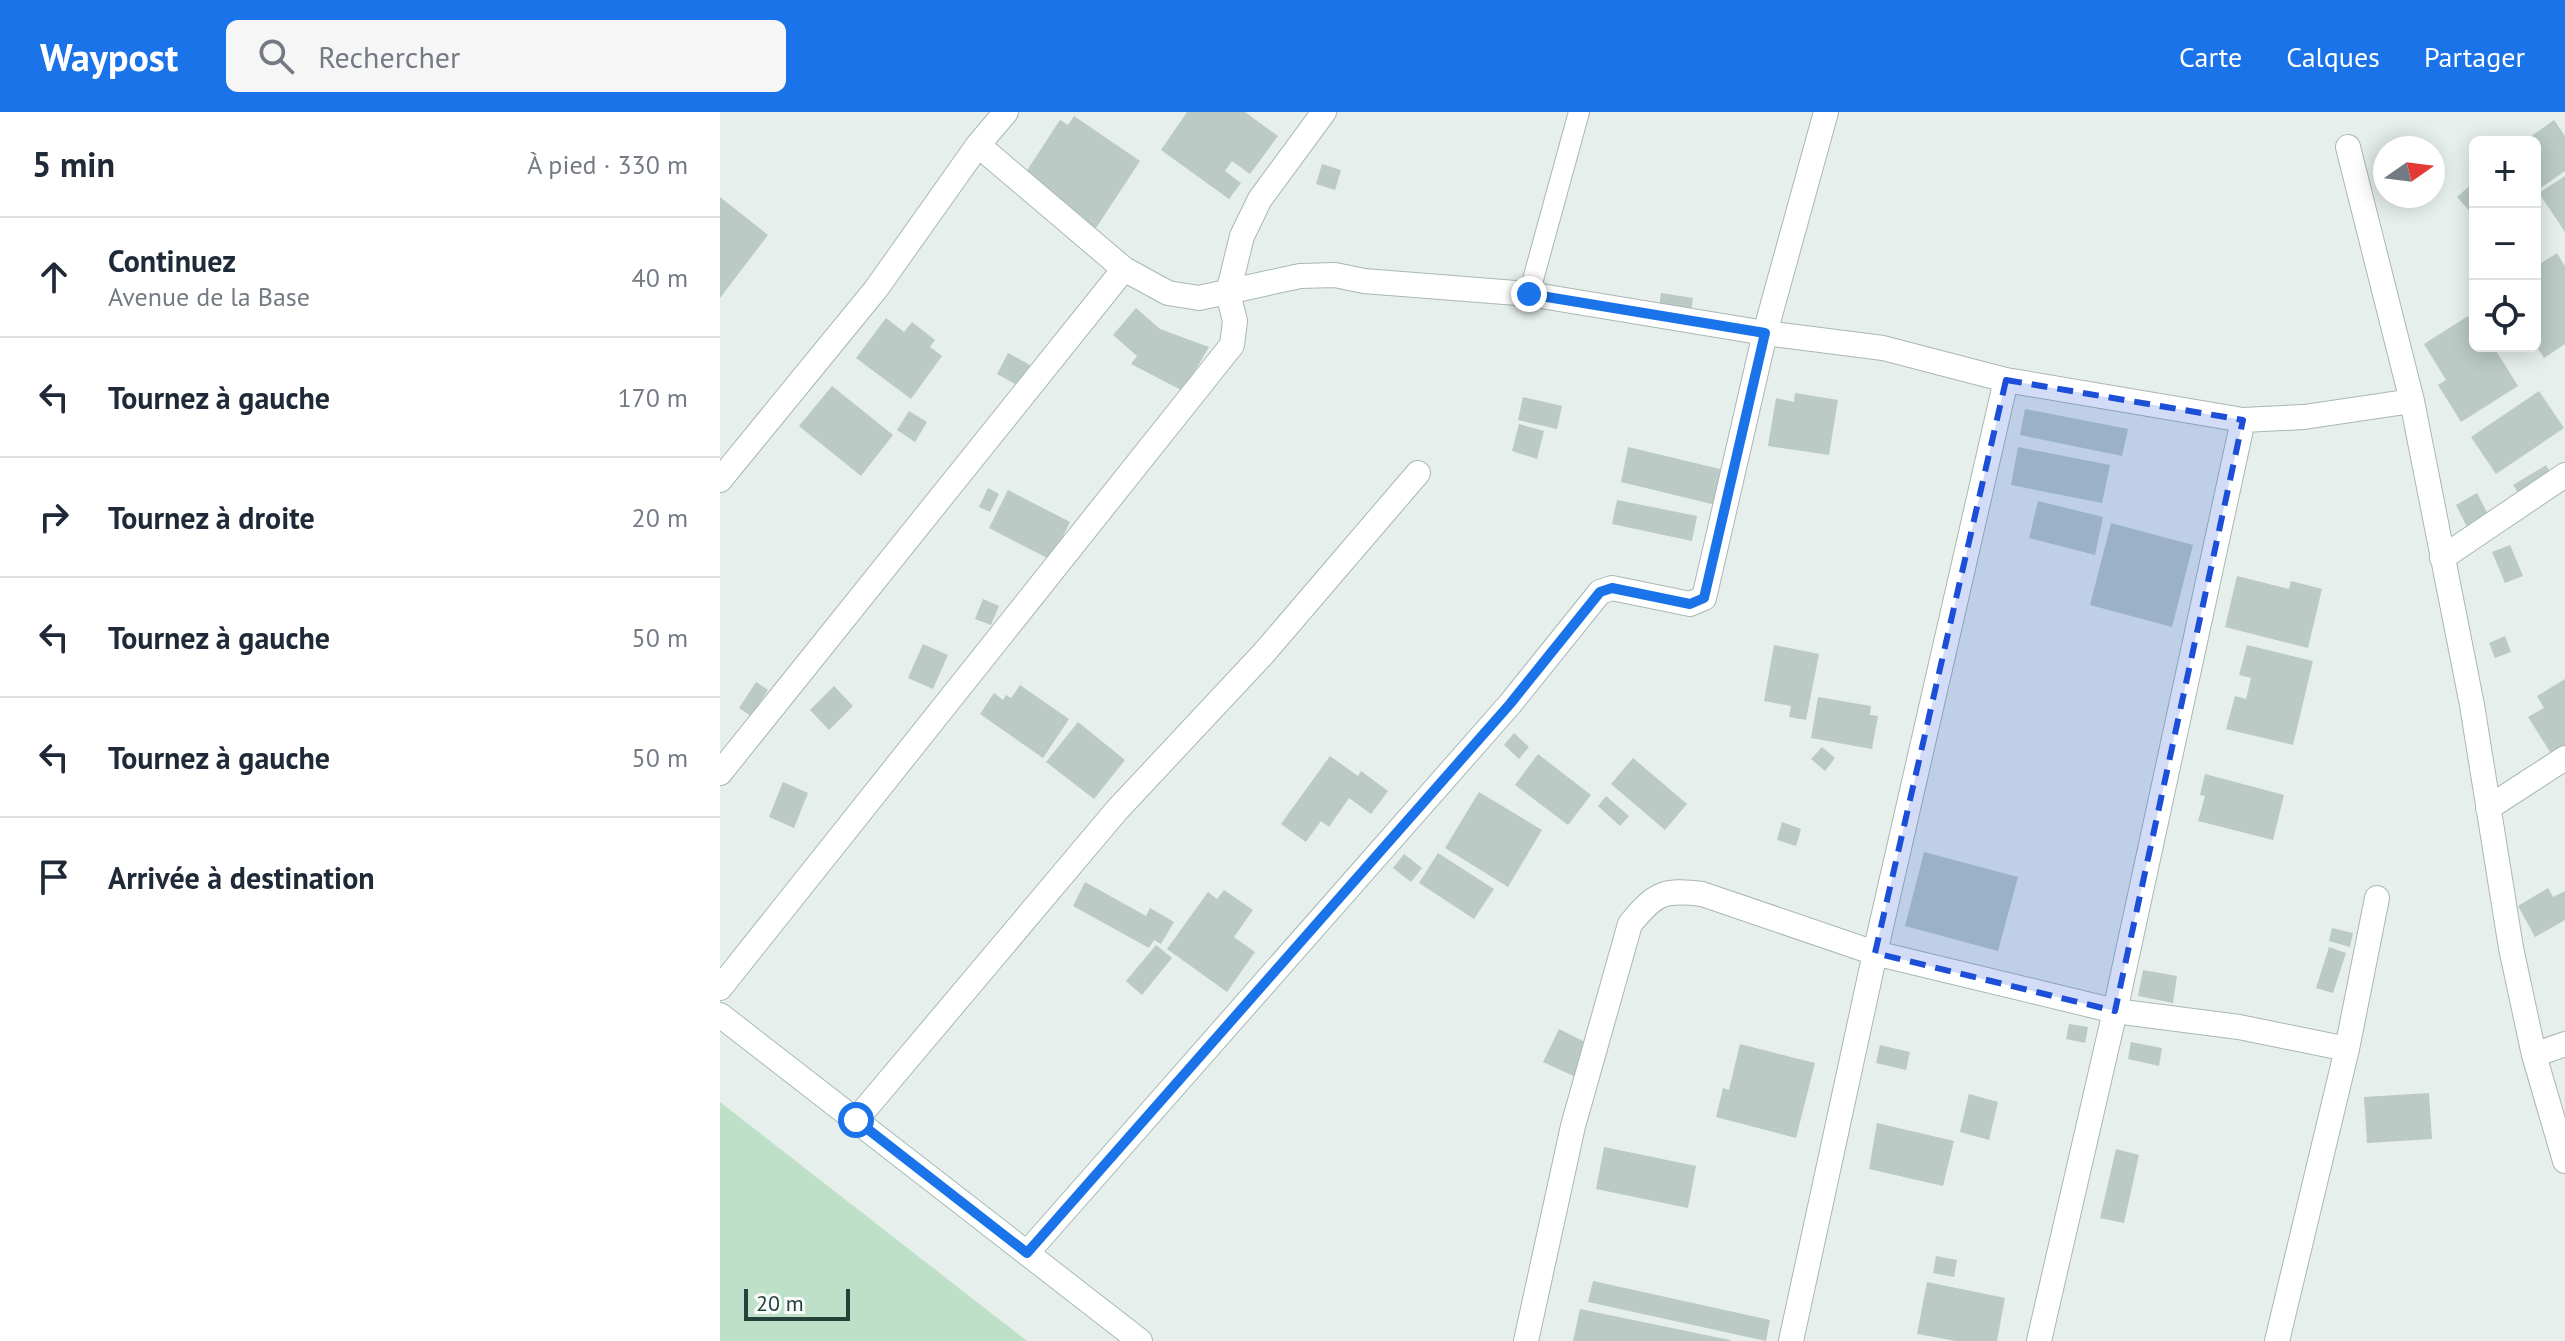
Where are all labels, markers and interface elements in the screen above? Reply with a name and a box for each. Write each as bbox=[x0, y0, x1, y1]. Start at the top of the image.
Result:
search box bbox=[226, 20, 786, 92]
text: Waypost bbox=[40, 32, 178, 81]
icon: search bbox=[254, 34, 298, 78]
text: Rechercher bbox=[318, 37, 460, 76]
text: Carte bbox=[2179, 38, 2242, 75]
text: Calques bbox=[2286, 38, 2380, 75]
text: Partager bbox=[2424, 38, 2525, 75]
north arrow bbox=[2373, 136, 2445, 208]
map controls bbox=[2469, 136, 2541, 352]
button: + bbox=[2469, 136, 2541, 208]
text: 5 min bbox=[32, 142, 115, 186]
text: À pied · 330 m bbox=[527, 148, 688, 181]
button: − bbox=[2469, 208, 2541, 280]
text: Continuez bbox=[108, 241, 236, 280]
icon: ahead bbox=[32, 255, 76, 299]
text: 40 m bbox=[632, 261, 688, 294]
route end bbox=[1511, 276, 1547, 312]
text: Avenue de la Base bbox=[108, 280, 310, 313]
button: locate bbox=[2469, 280, 2541, 352]
icon: left bbox=[32, 375, 76, 419]
text: Tournez à gauche bbox=[108, 378, 330, 417]
text: 170 m bbox=[617, 381, 688, 414]
icon: right bbox=[32, 495, 76, 539]
text: Tournez à droite bbox=[108, 498, 315, 537]
text: 20 m bbox=[632, 501, 688, 534]
icon: left bbox=[32, 615, 76, 659]
text: Tournez à gauche bbox=[108, 618, 330, 657]
text: 50 m bbox=[632, 621, 688, 654]
icon: left bbox=[32, 735, 76, 779]
text: Tournez à gauche bbox=[108, 738, 330, 777]
text: 50 m bbox=[632, 741, 688, 774]
icon: arrive bbox=[32, 855, 76, 899]
text: Arrivée à destination bbox=[108, 858, 375, 897]
route start bbox=[838, 1102, 874, 1138]
scale bar bbox=[744, 1285, 850, 1321]
text: 20 m bbox=[756, 1289, 804, 1317]

